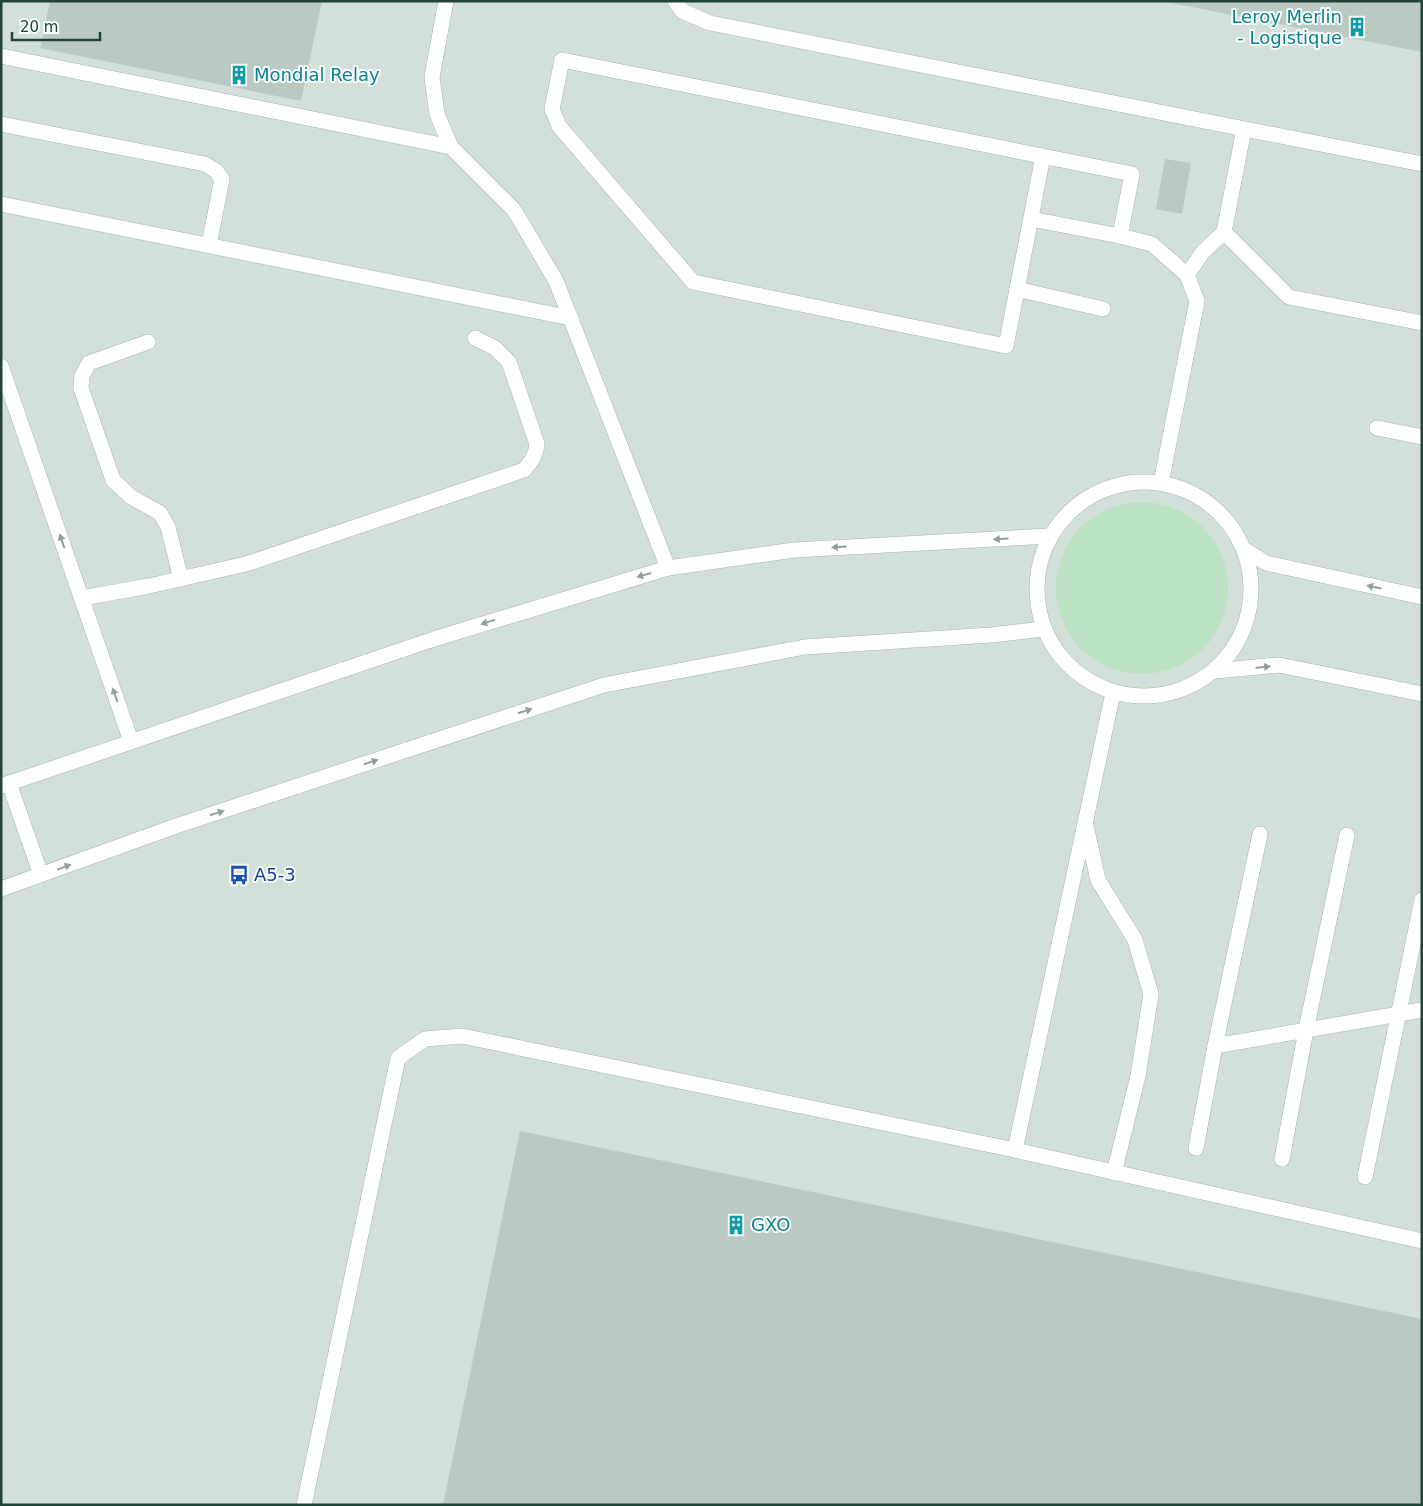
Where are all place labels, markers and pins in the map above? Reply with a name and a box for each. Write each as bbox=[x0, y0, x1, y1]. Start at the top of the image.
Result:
place label: Leroy Merlin - Logistique bbox=[1231, 6, 1342, 48]
building icon: Leroy Merlin - Logistique bbox=[1346, 16, 1368, 38]
building icon: Mondial Relay bbox=[228, 64, 250, 86]
place label: Mondial Relay bbox=[254, 64, 380, 85]
bus stop icon: A5-3 bbox=[228, 864, 250, 886]
place label: A5-3 bbox=[254, 864, 296, 885]
building icon: GXO bbox=[725, 1214, 747, 1236]
place label: GXO bbox=[751, 1214, 790, 1235]

